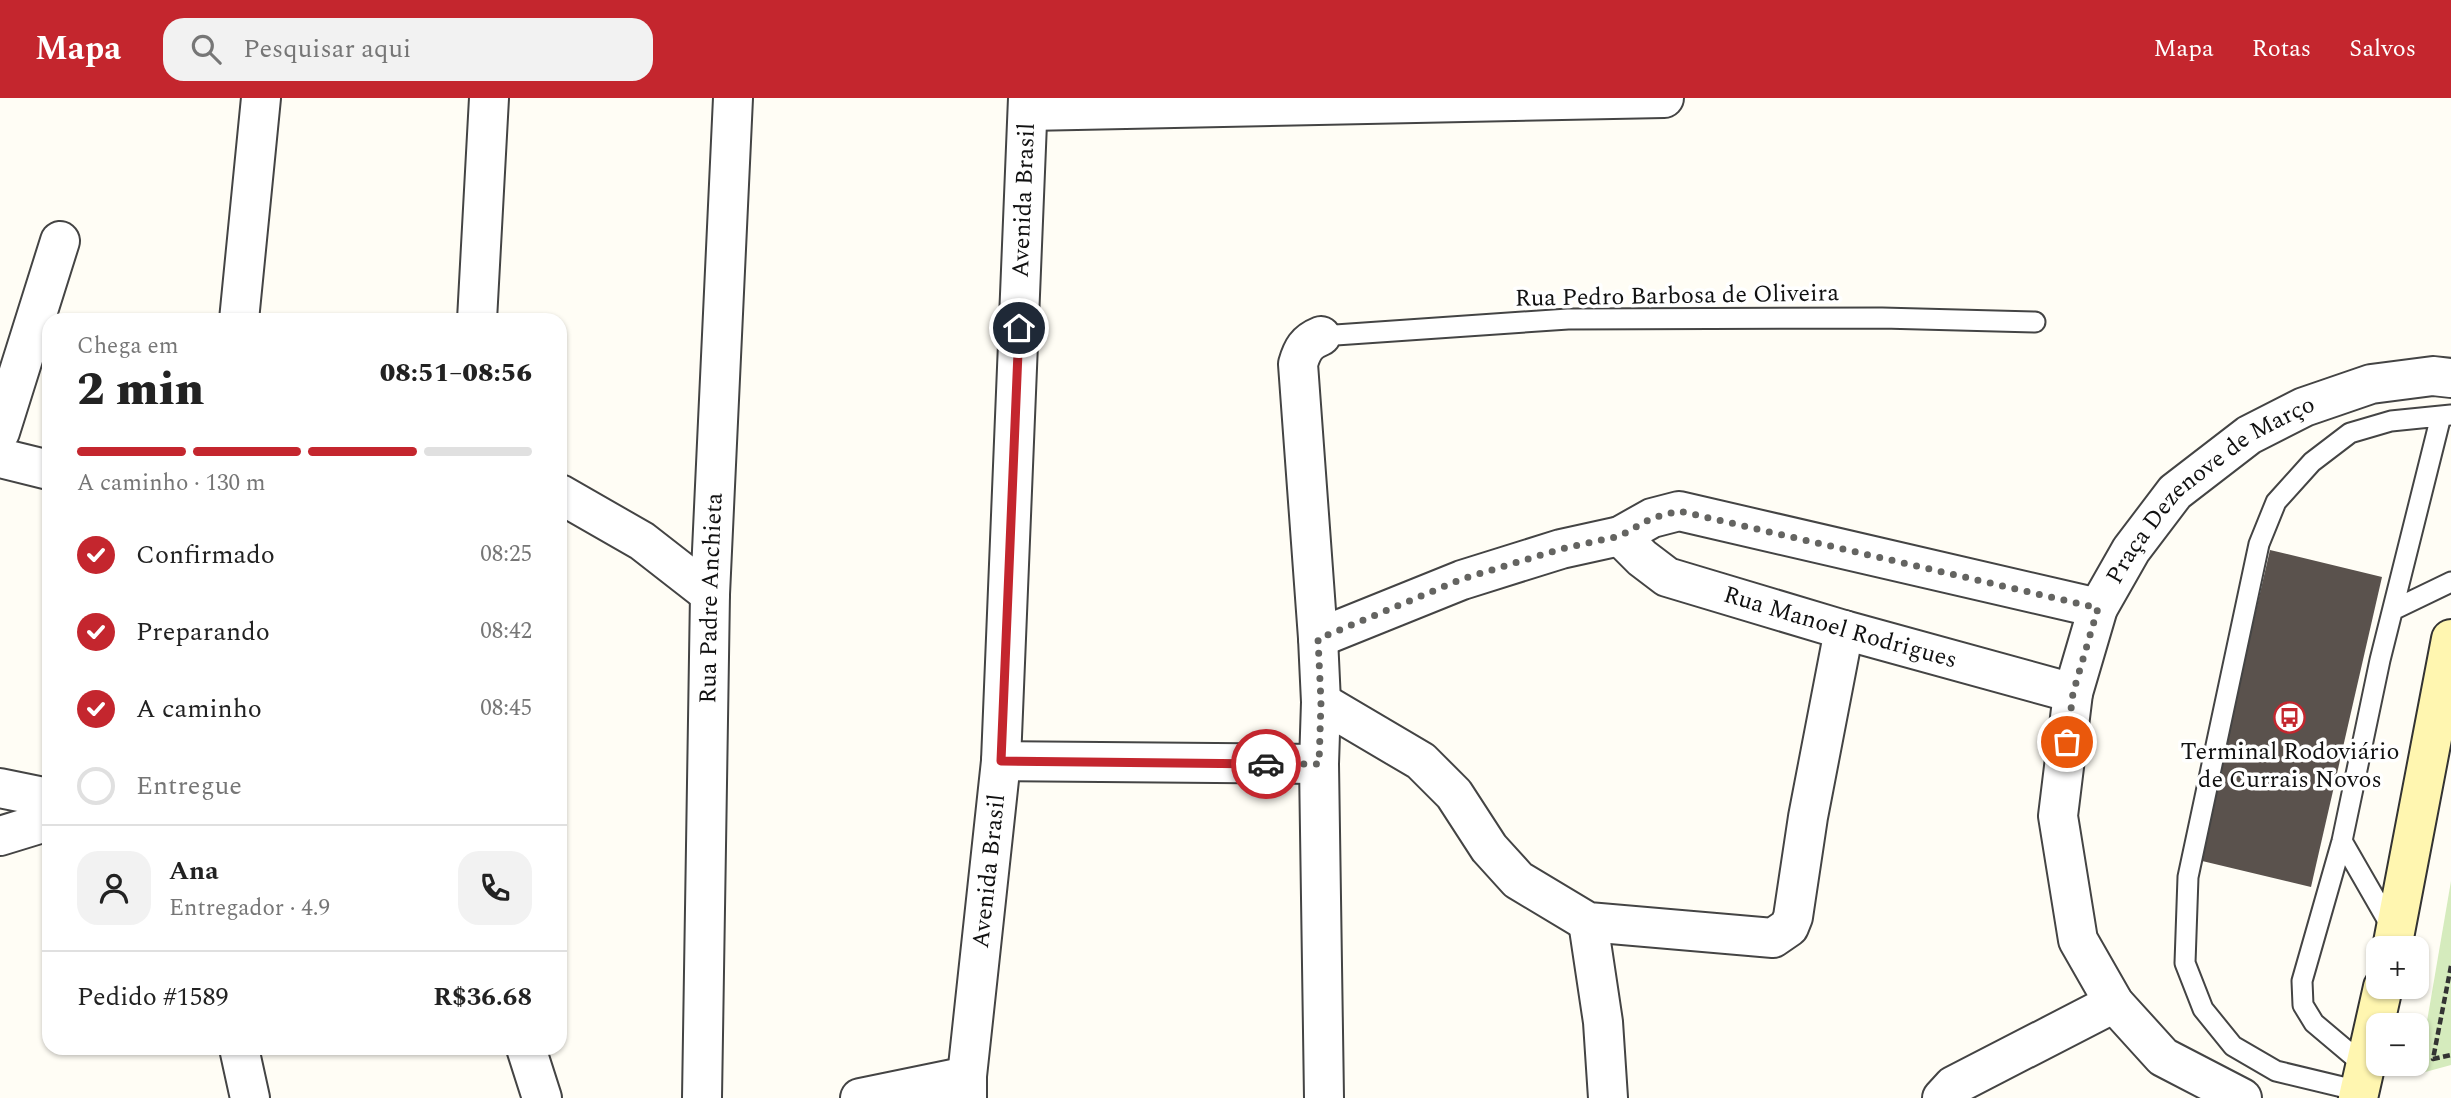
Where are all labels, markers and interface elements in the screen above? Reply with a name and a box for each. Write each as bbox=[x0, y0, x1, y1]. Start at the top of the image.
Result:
search box bbox=[163, 18, 653, 81]
text: Mapa bbox=[35, 24, 121, 74]
text: Pesquisar aqui bbox=[243, 29, 411, 69]
icon: search bbox=[187, 30, 225, 68]
text: Mapa bbox=[2154, 31, 2214, 67]
text: Rotas bbox=[2252, 31, 2311, 67]
text: Salvos bbox=[2349, 31, 2416, 67]
street label: Avenida Brasil bbox=[1003, 122, 1045, 278]
street label: Rua Pedro Barbosa de Oliveira bbox=[1515, 275, 1840, 317]
pin bbox=[989, 298, 1049, 358]
icon: home bbox=[1000, 309, 1038, 347]
text: Chega em bbox=[77, 329, 178, 364]
text: 08:51–08:56 bbox=[380, 353, 532, 393]
text: 2 min bbox=[77, 355, 204, 425]
street label: Praça Dezenove de Março bbox=[2097, 387, 2320, 591]
text: A caminho · 130 m bbox=[77, 466, 266, 501]
street label: Rua Padre Anchieta bbox=[690, 492, 733, 704]
text: Confirmado bbox=[136, 535, 275, 575]
icon: check bbox=[77, 536, 115, 574]
text: 08:25 bbox=[480, 537, 532, 572]
street label: Rua Manoel Rodrigues bbox=[1719, 577, 1961, 678]
text: Preparando bbox=[136, 612, 270, 652]
icon: check bbox=[77, 613, 115, 651]
text: 08:42 bbox=[480, 614, 532, 649]
text: A caminho bbox=[136, 689, 262, 729]
icon: check bbox=[77, 690, 115, 728]
text: 08:45 bbox=[480, 691, 532, 726]
bus stop icon: Terminal Rodoviário de Currais Novos bbox=[2273, 701, 2307, 735]
pin bbox=[2037, 712, 2097, 772]
icon: bag bbox=[2048, 723, 2086, 761]
courier bbox=[1231, 729, 1301, 799]
place label: Terminal Rodoviário de Currais Novos bbox=[2181, 734, 2399, 798]
icon: car bbox=[1247, 745, 1285, 783]
text: Entregue bbox=[136, 766, 242, 806]
street label: Avenida Brasil bbox=[963, 792, 1015, 950]
button: person bbox=[77, 851, 151, 925]
text: Ana bbox=[169, 851, 219, 891]
button: phone bbox=[458, 851, 532, 925]
text: Entregador · 4.9 bbox=[169, 891, 330, 926]
map controls bbox=[2366, 936, 2429, 1076]
button: + bbox=[2366, 936, 2429, 999]
text: Pedido #1589 bbox=[77, 977, 228, 1017]
text: R$36.68 bbox=[433, 977, 532, 1017]
button: − bbox=[2366, 1013, 2429, 1076]

